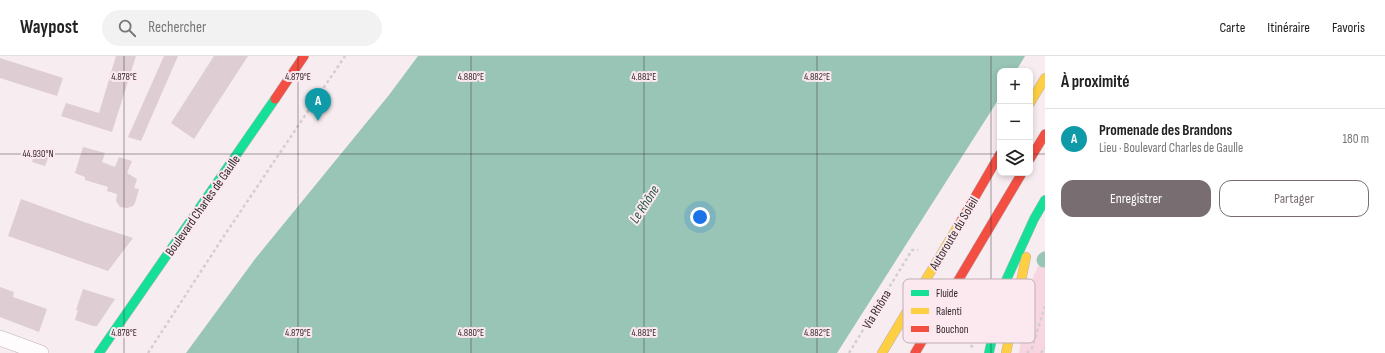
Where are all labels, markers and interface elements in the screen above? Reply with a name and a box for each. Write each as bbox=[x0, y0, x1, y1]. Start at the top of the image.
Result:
search box bbox=[102, 10, 382, 46]
text: Waypost bbox=[20, 16, 78, 39]
icon: search bbox=[116, 17, 138, 39]
text: Rechercher bbox=[148, 18, 206, 37]
text: Carte bbox=[1219, 19, 1245, 36]
text: Itinéraire bbox=[1267, 19, 1310, 36]
text: Favoris bbox=[1332, 19, 1365, 36]
map controls bbox=[997, 68, 1033, 176]
button: + bbox=[997, 68, 1033, 104]
text: 4.878°E bbox=[111, 71, 137, 83]
text: 4.879°E bbox=[285, 71, 311, 83]
text: 4.880°E bbox=[458, 71, 484, 83]
text: 4.881°E bbox=[632, 71, 656, 83]
text: 4.882°E bbox=[804, 71, 830, 83]
text: À proximité bbox=[1061, 72, 1129, 92]
pin: A bbox=[305, 88, 331, 121]
button: − bbox=[997, 104, 1033, 140]
text: Promenade des Brandons bbox=[1099, 121, 1232, 140]
text: A bbox=[1071, 131, 1077, 147]
text: 180 m bbox=[1343, 131, 1369, 147]
button: layers bbox=[997, 140, 1033, 176]
text: Lieu · Boulevard Charles de Gaulle bbox=[1099, 140, 1243, 156]
text: 44.930°N bbox=[22, 148, 54, 160]
street label: Boulevard Charles de Gaulle bbox=[162, 152, 244, 259]
button: Enregistrer bbox=[1061, 180, 1211, 217]
button: Partager bbox=[1219, 180, 1369, 217]
water label: Le Rhône bbox=[626, 182, 663, 226]
street label: Autoroute du Soleil bbox=[925, 194, 982, 274]
your location bbox=[690, 207, 710, 227]
legend bbox=[903, 279, 1035, 343]
street label: Via Rhôna bbox=[859, 287, 895, 332]
text: Fluide bbox=[936, 287, 958, 300]
text: Ralenti bbox=[936, 305, 962, 318]
text: Bouchon bbox=[936, 323, 969, 336]
text: 4.878°E bbox=[111, 327, 137, 339]
text: 4.879°E bbox=[285, 327, 311, 339]
text: 4.880°E bbox=[458, 327, 484, 339]
text: 4.881°E bbox=[632, 327, 656, 339]
text: 4.882°E bbox=[804, 327, 830, 339]

